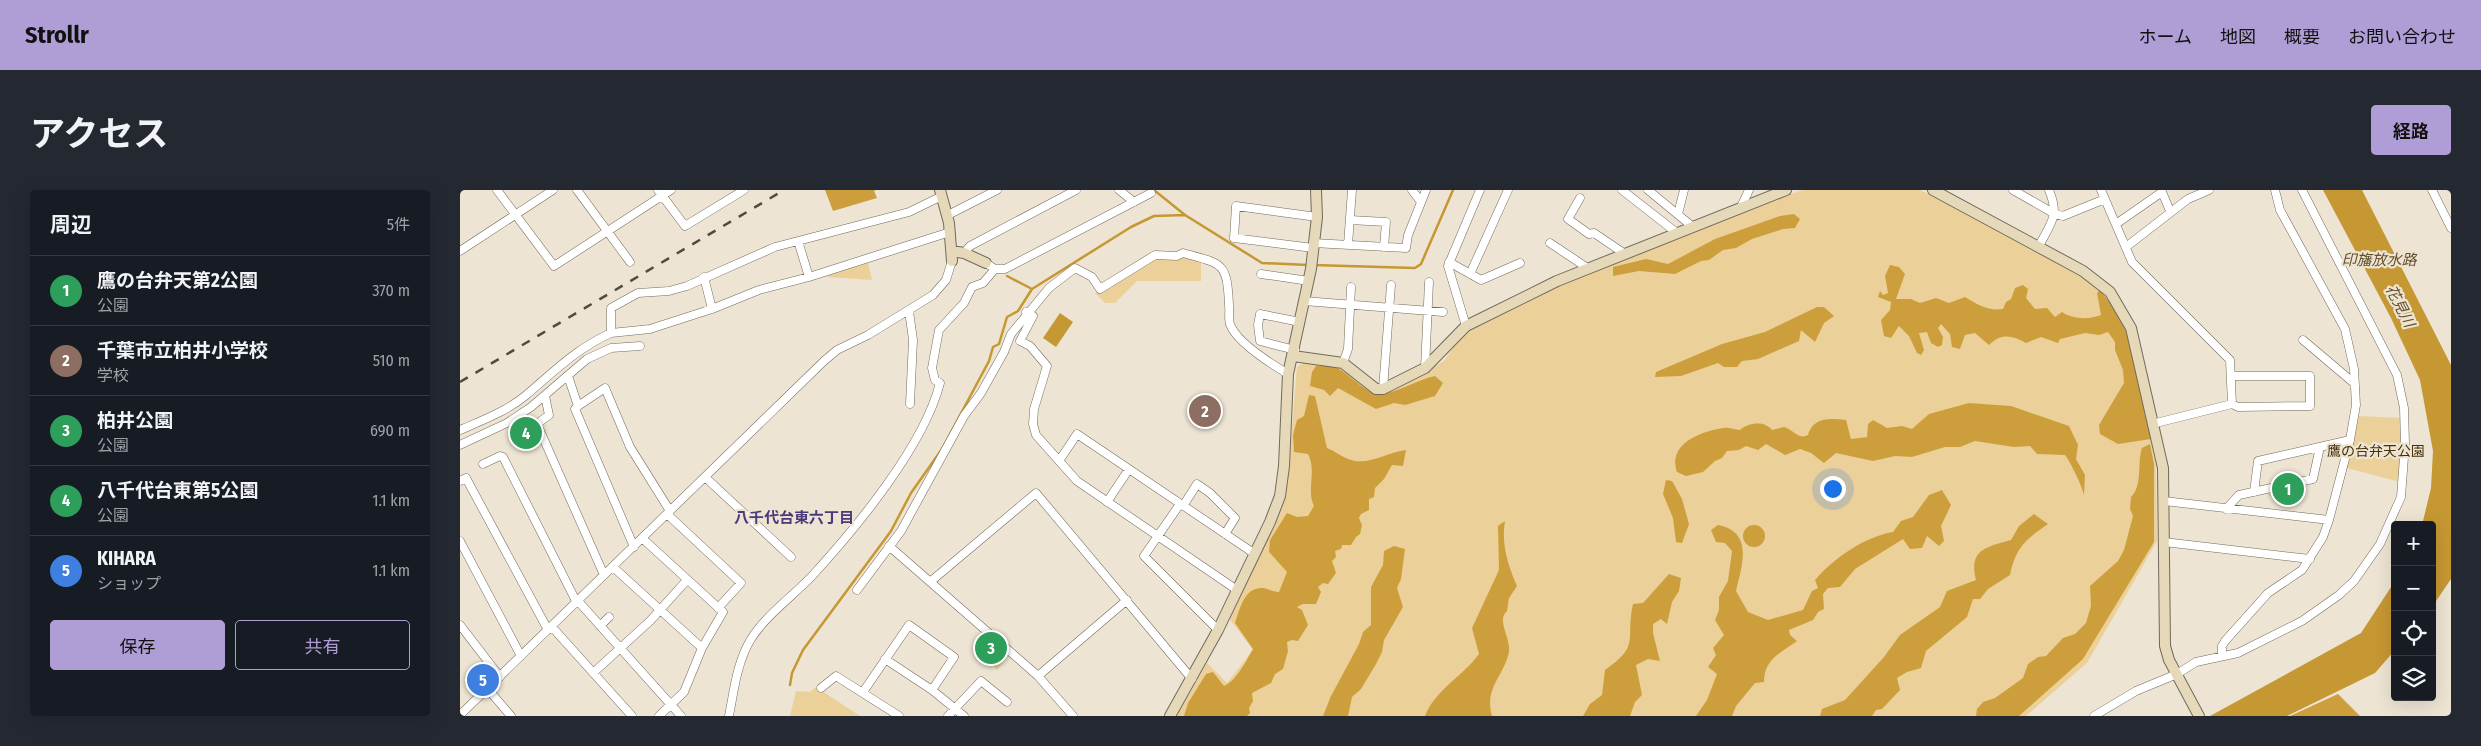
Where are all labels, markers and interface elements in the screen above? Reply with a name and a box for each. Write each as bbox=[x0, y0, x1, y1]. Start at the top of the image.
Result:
text: Strollr bbox=[25, 21, 89, 49]
text: ホーム bbox=[2139, 26, 2192, 48]
text: 地図 bbox=[2220, 26, 2256, 48]
text: 概要 bbox=[2284, 26, 2320, 48]
text: お問い合わせ bbox=[2348, 26, 2456, 48]
button: 経路 bbox=[2371, 105, 2451, 155]
text: アクセス bbox=[30, 113, 168, 155]
text: 周辺 bbox=[50, 212, 92, 238]
text: 5件 bbox=[387, 215, 410, 234]
water label: 印旛放水路 bbox=[2341, 251, 2418, 269]
text: 鷹の台弁天第2公園 bbox=[97, 269, 258, 292]
text: 1 bbox=[63, 281, 69, 300]
text: 370 m bbox=[372, 281, 410, 300]
water label: 花見川 bbox=[2382, 282, 2419, 332]
text: 公園 bbox=[97, 296, 129, 315]
text: 千葉市立柏井小学校 bbox=[97, 339, 268, 362]
text: 2 bbox=[62, 351, 70, 370]
text: 510 m bbox=[373, 351, 410, 370]
text: 学校 bbox=[97, 366, 129, 385]
pin: 2 bbox=[1189, 392, 1221, 430]
text: 柏井公園 bbox=[97, 409, 173, 432]
pin: 4 bbox=[510, 414, 542, 452]
text: 3 bbox=[62, 421, 70, 440]
text: 690 m bbox=[370, 421, 410, 440]
text: 公園 bbox=[97, 436, 129, 455]
park label: 鷹の台弁天公園 bbox=[2327, 443, 2425, 460]
pin: 1 bbox=[2272, 470, 2304, 508]
your location bbox=[1820, 476, 1846, 502]
text: 八千代台東第5公園 bbox=[97, 479, 258, 502]
text: 4 bbox=[62, 491, 70, 510]
text: 1.1 km bbox=[372, 491, 410, 510]
text: 公園 bbox=[97, 506, 129, 525]
district label: 八千代台東六丁目 bbox=[734, 509, 854, 527]
map controls bbox=[2391, 521, 2436, 701]
button: + bbox=[2391, 521, 2436, 566]
text: KIHARA bbox=[97, 547, 156, 570]
text: 5 bbox=[62, 561, 70, 580]
text: 1.1 km bbox=[372, 561, 410, 580]
button: − bbox=[2391, 566, 2436, 611]
text: ショップ bbox=[97, 574, 161, 593]
button: locate bbox=[2391, 611, 2436, 656]
button: 保存 bbox=[50, 620, 225, 670]
button: 共有 bbox=[235, 620, 410, 670]
pin: 3 bbox=[975, 629, 1007, 667]
button: layers bbox=[2391, 656, 2436, 701]
pin: 5 bbox=[467, 661, 499, 699]

